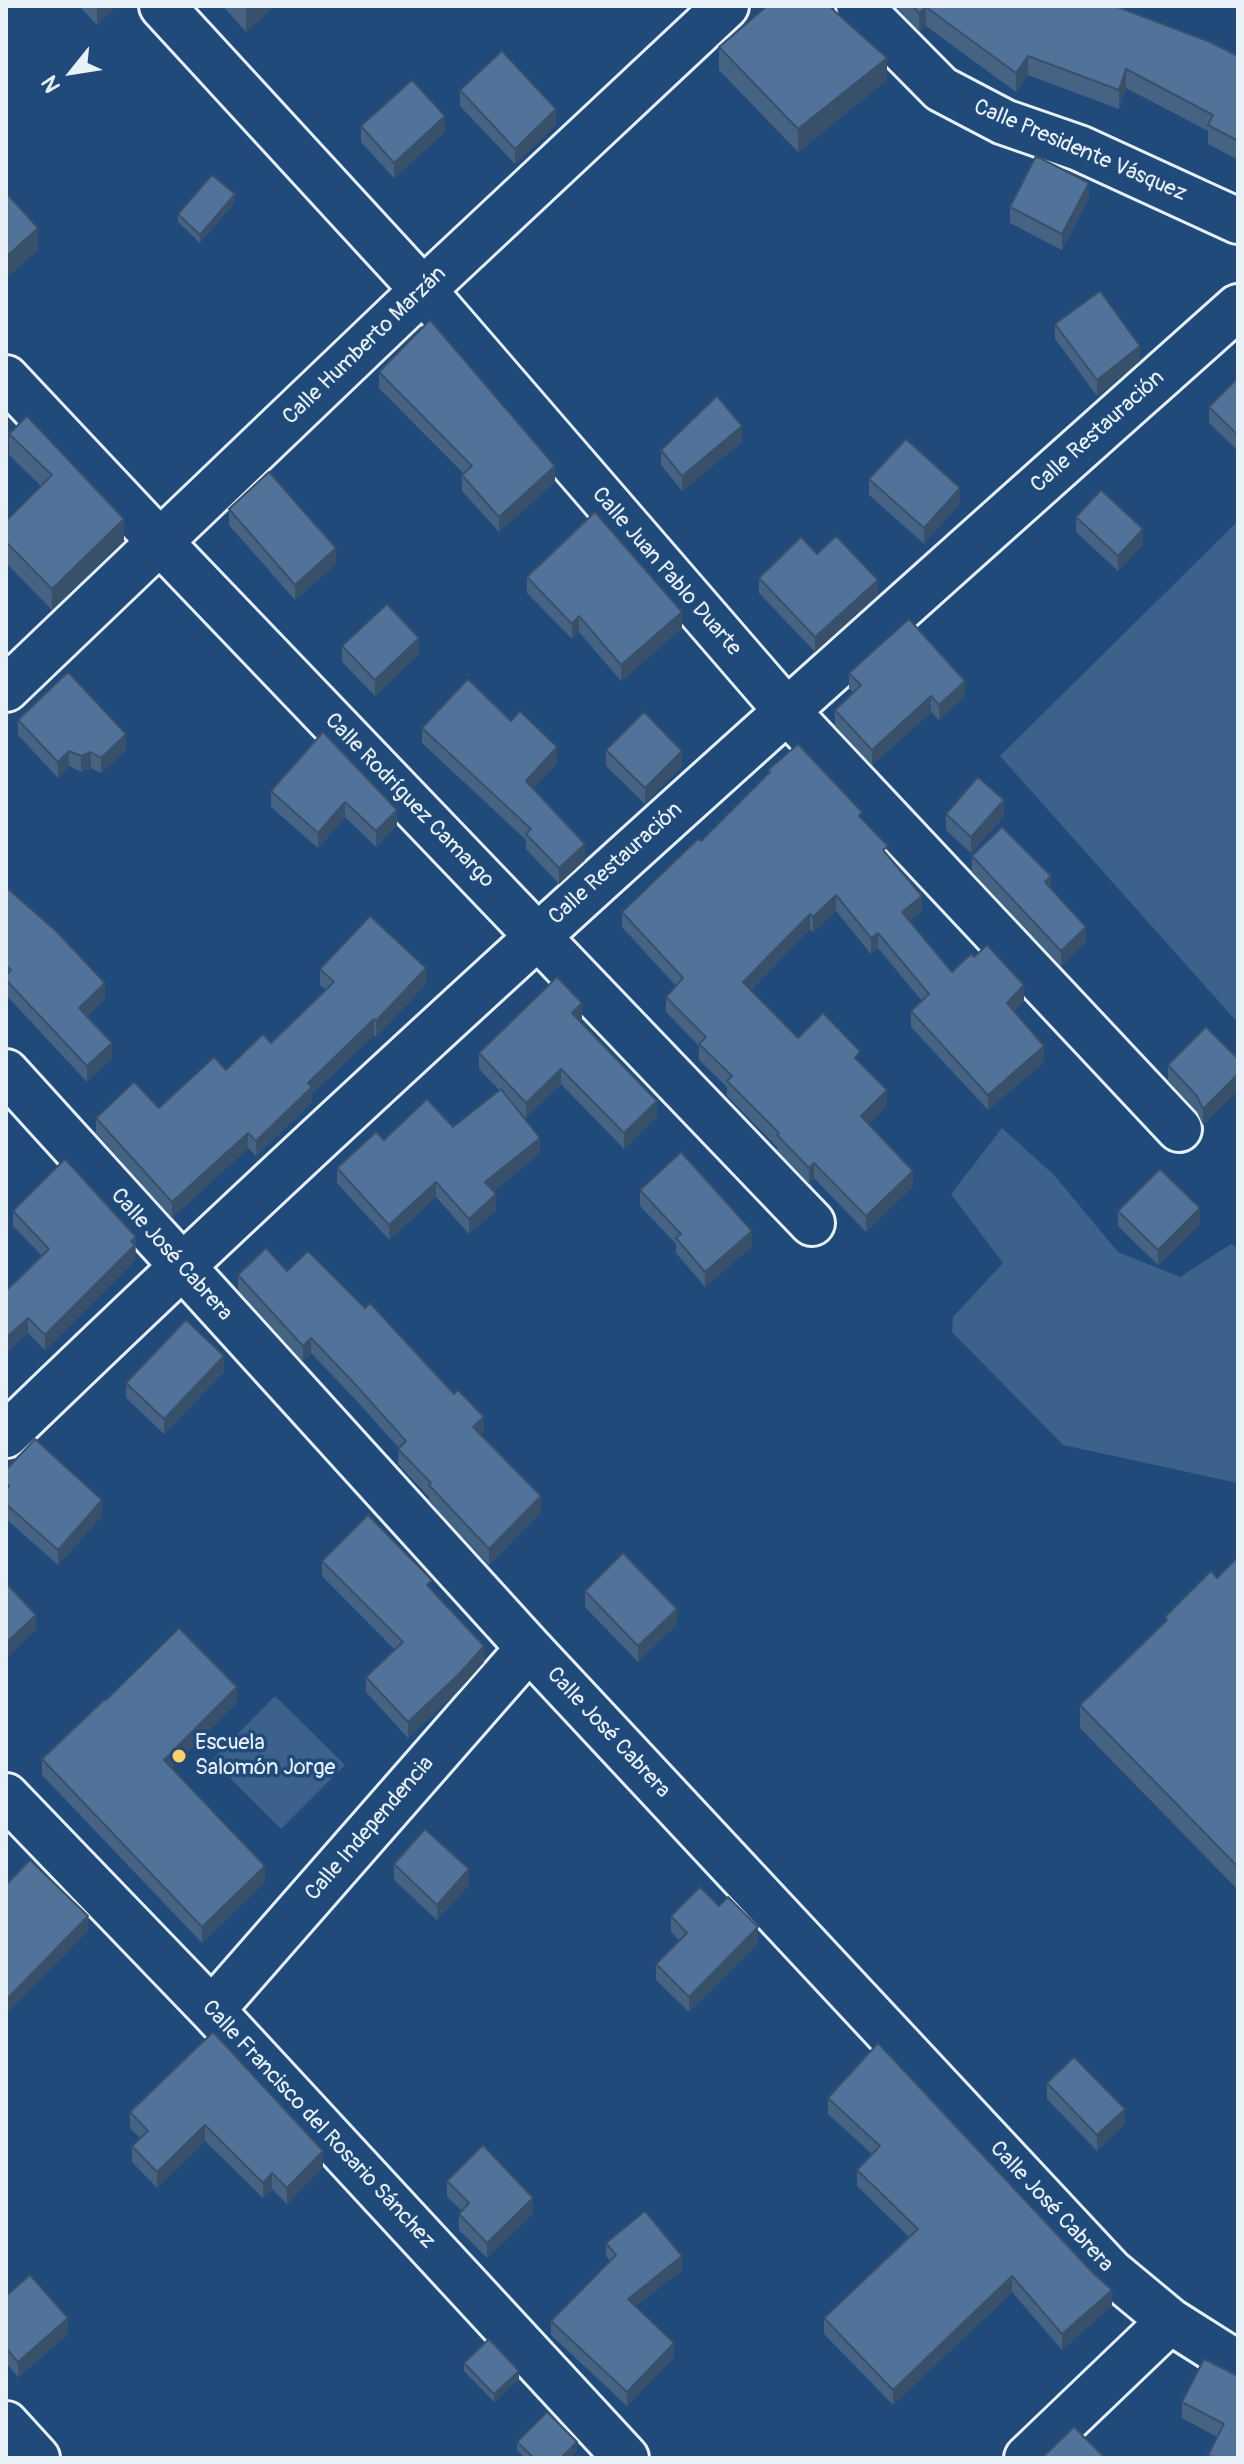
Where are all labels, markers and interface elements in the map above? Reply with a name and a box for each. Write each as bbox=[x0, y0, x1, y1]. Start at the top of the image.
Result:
north arrow bbox=[32, 32, 112, 112]
text: N bbox=[35, 71, 67, 97]
street label: Calle Presidente Vásquez bbox=[970, 94, 1190, 208]
street label: Calle Humberto Marzán bbox=[278, 261, 452, 431]
street label: Calle Restauración bbox=[1026, 365, 1170, 499]
street label: Calle Juan Pablo Duarte bbox=[586, 482, 746, 662]
street label: Calle Rodríguez Camargo bbox=[319, 708, 499, 894]
street label: Calle Restauración bbox=[544, 797, 688, 931]
street label: Calle José Cabrera bbox=[104, 1183, 238, 1327]
street label: Calle José Cabrera bbox=[541, 1662, 675, 1804]
place label: Escuela Salomón Jorge bbox=[195, 1730, 335, 1782]
marker: Escuela Salomón Jorge bbox=[170, 1747, 188, 1765]
street label: Calle Independencia bbox=[300, 1751, 440, 1907]
street label: Calle Francisco del Rosario Sánchez bbox=[196, 1995, 440, 2255]
street label: Calle José Cabrera bbox=[984, 2136, 1118, 2278]

